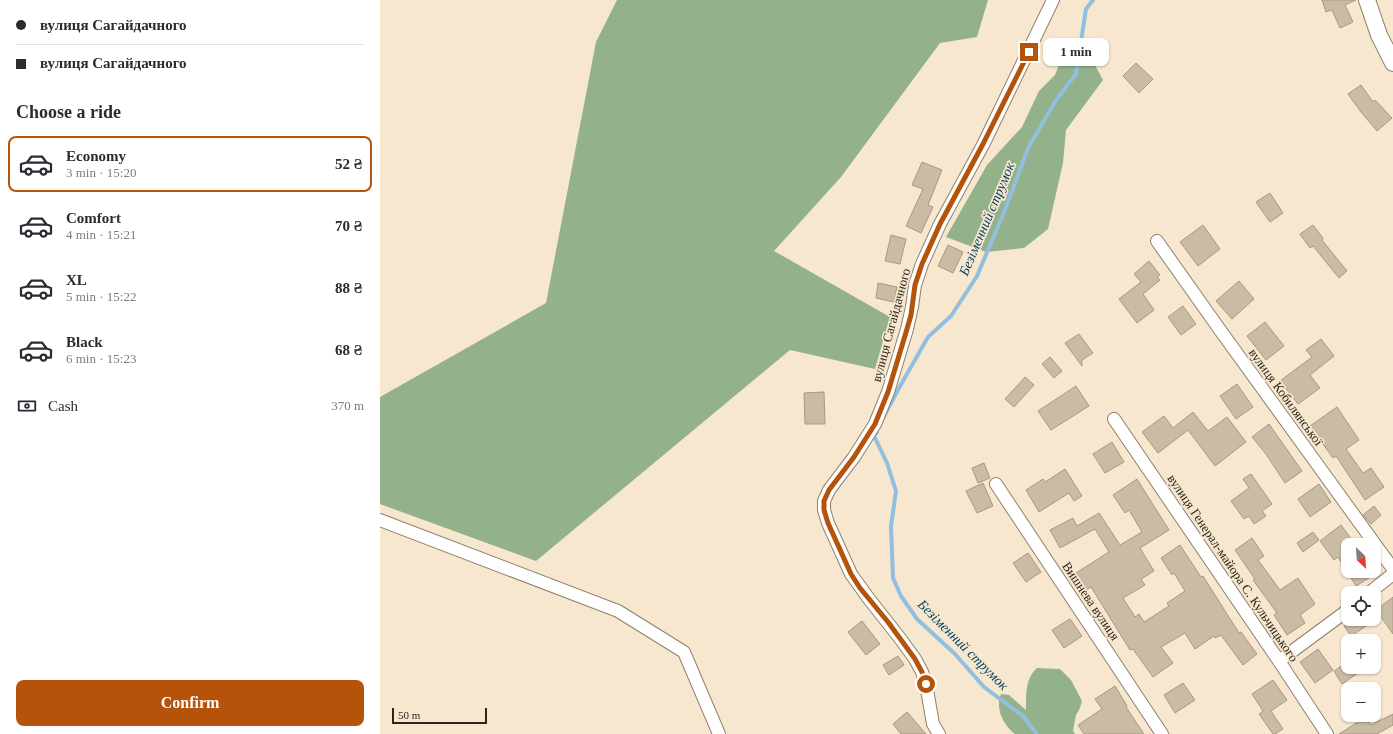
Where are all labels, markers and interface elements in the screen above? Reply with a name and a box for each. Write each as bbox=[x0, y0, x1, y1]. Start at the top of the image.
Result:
text: вулиця Сагайдачного bbox=[40, 17, 187, 33]
callout: 1 min bbox=[1043, 38, 1109, 66]
route end bbox=[1020, 43, 1038, 61]
text: 1 min bbox=[1060, 44, 1092, 59]
text: вулиця Сагайдачного bbox=[40, 55, 187, 71]
text: Choose a ride bbox=[16, 102, 121, 122]
icon: car bbox=[18, 146, 54, 182]
text: Economy bbox=[66, 148, 126, 164]
text: 52 ₴ bbox=[335, 156, 362, 172]
water label: Безіменний струмок bbox=[956, 160, 1018, 279]
text: 3 min · 15:20 bbox=[66, 165, 136, 180]
icon: car bbox=[18, 208, 54, 244]
text: Comfort bbox=[66, 210, 121, 226]
text: 70 ₴ bbox=[335, 218, 362, 234]
text: 4 min · 15:21 bbox=[66, 227, 136, 242]
street label: вулиця Сагайдачного bbox=[869, 266, 913, 384]
icon: car bbox=[18, 270, 54, 306]
text: XL bbox=[66, 272, 87, 288]
text: 88 ₴ bbox=[335, 280, 362, 296]
text: 5 min · 15:22 bbox=[66, 289, 136, 304]
icon: car bbox=[18, 332, 54, 368]
text: Black bbox=[66, 334, 103, 350]
text: 68 ₴ bbox=[335, 342, 362, 358]
street label: вулиця Кобилянської bbox=[1246, 346, 1326, 449]
text: 6 min · 15:23 bbox=[66, 351, 136, 366]
icon: cash bbox=[16, 395, 38, 417]
text: Cash bbox=[48, 398, 78, 414]
text: 370 m bbox=[331, 398, 364, 413]
street label: вулиця Генерал-майора С. Кульчицького bbox=[1165, 472, 1301, 664]
north arrow bbox=[1341, 538, 1381, 578]
map controls bbox=[1341, 538, 1381, 722]
street label: Вишнева вулиця bbox=[1059, 559, 1123, 643]
button: locate bbox=[1341, 586, 1381, 626]
water label: Безіменний струмок bbox=[914, 596, 1012, 694]
button: + bbox=[1341, 634, 1381, 674]
route start bbox=[917, 675, 935, 693]
button: Confirm bbox=[16, 680, 364, 726]
button: − bbox=[1341, 682, 1381, 722]
scale bar bbox=[392, 706, 487, 725]
text: 50 m bbox=[398, 709, 420, 721]

